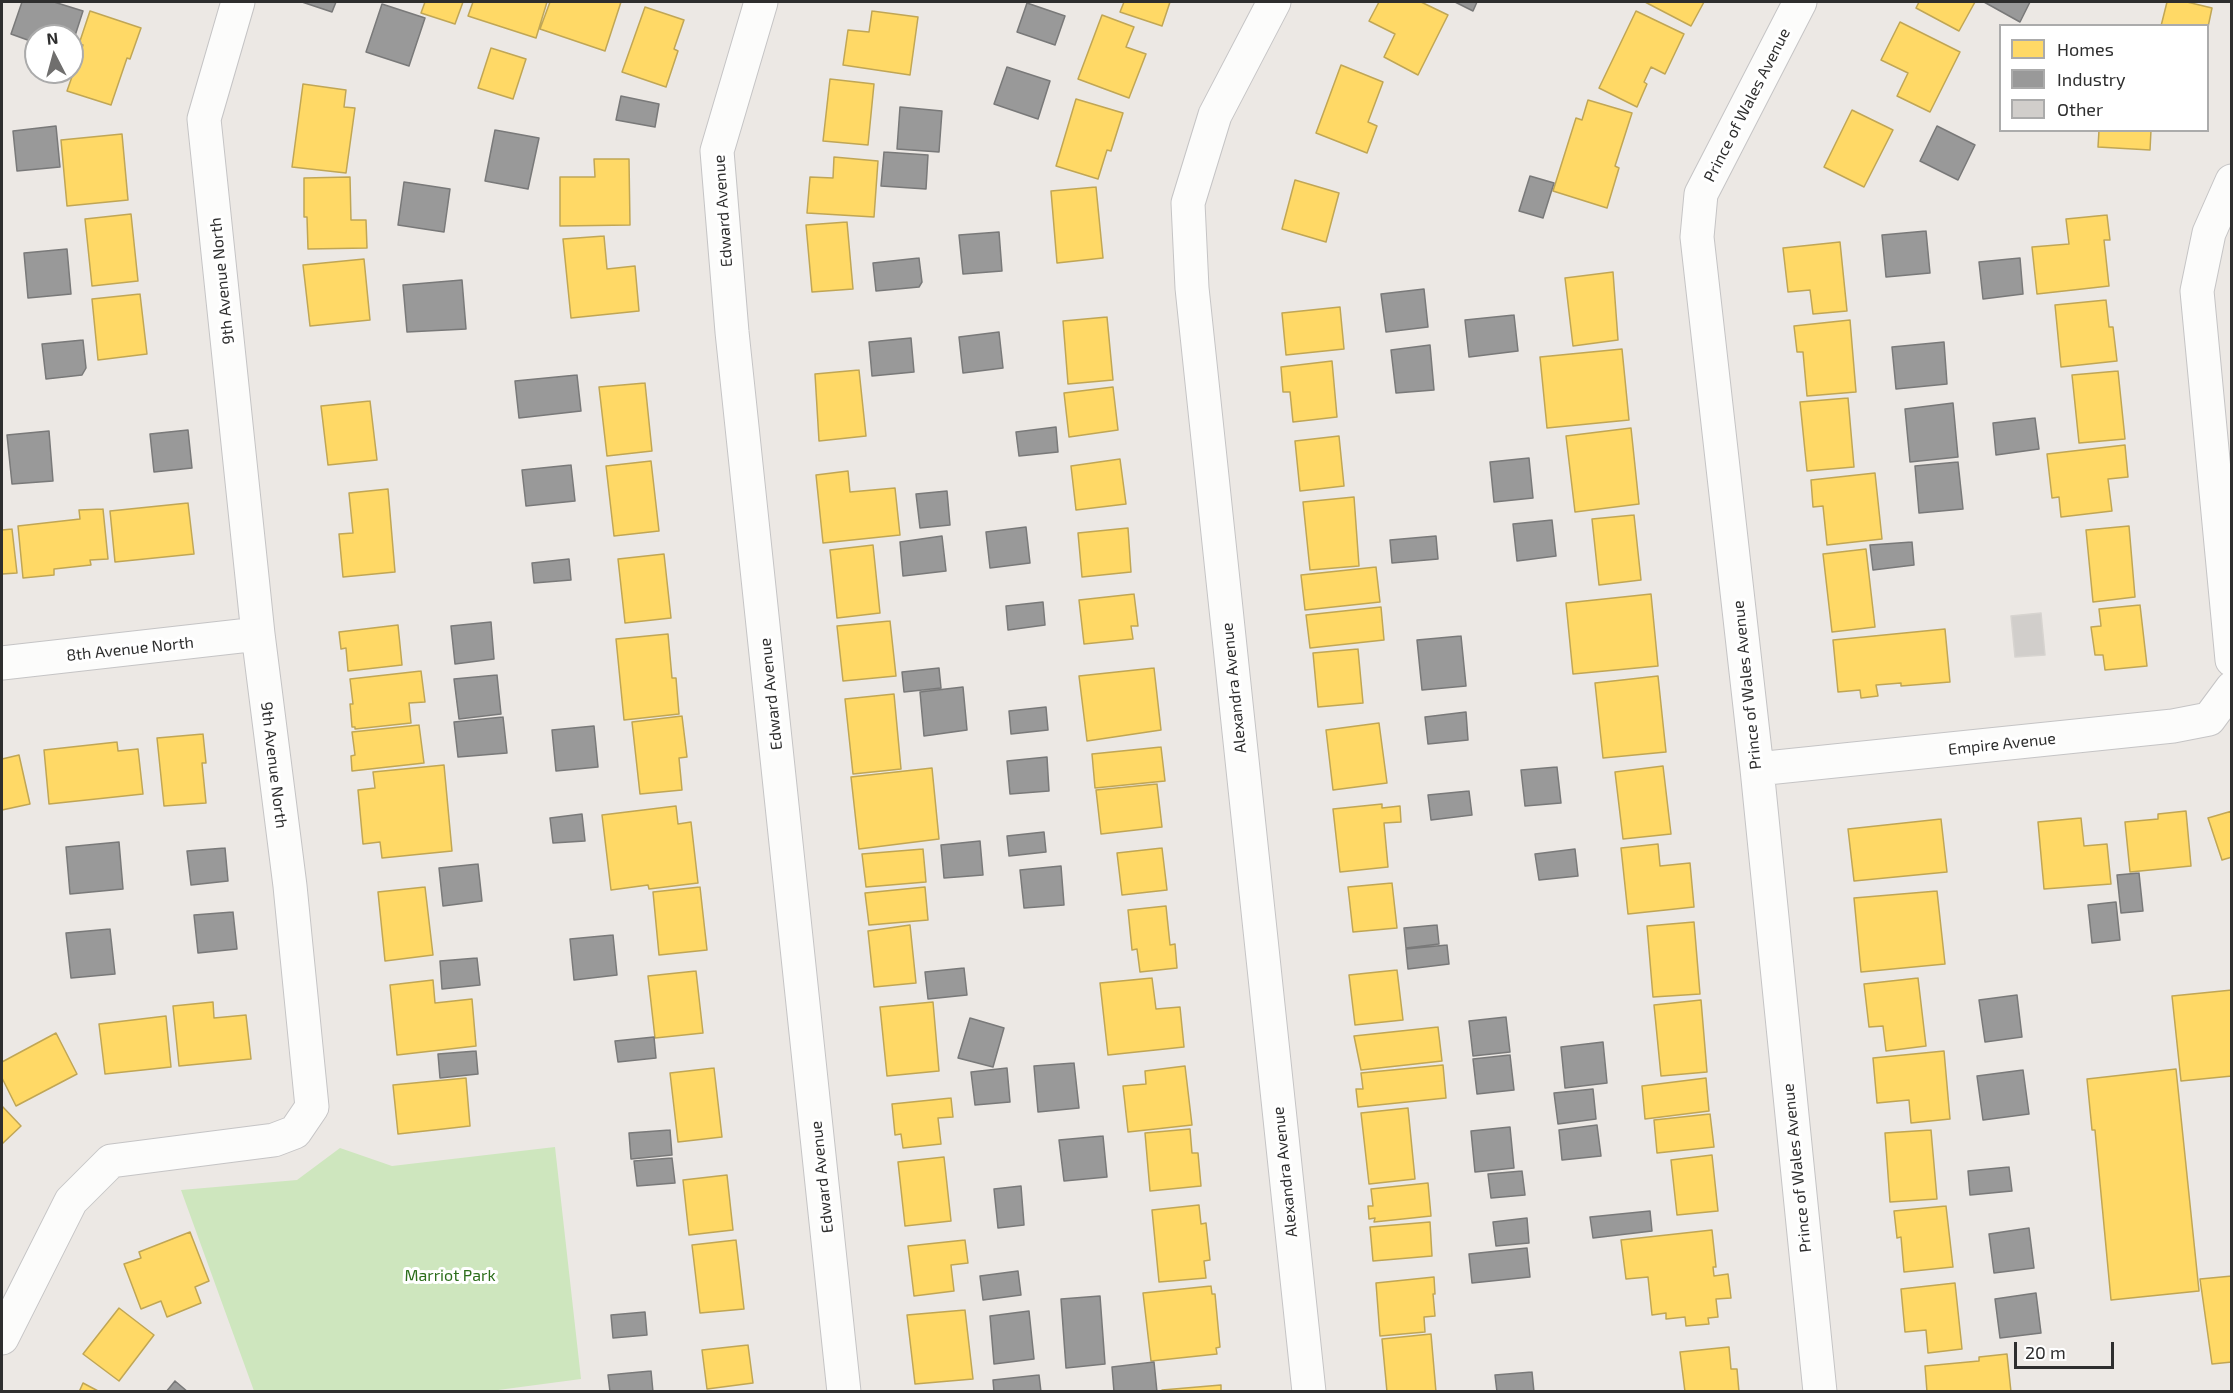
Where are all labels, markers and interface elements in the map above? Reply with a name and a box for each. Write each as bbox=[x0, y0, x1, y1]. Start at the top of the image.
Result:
north arrow bbox=[24, 24, 84, 84]
legend bbox=[1999, 24, 2209, 132]
street label: Prince of Wales Avenue bbox=[1700, 25, 1794, 185]
text: N bbox=[46, 28, 59, 48]
text: Homes bbox=[2057, 38, 2114, 60]
text: Industry bbox=[2057, 68, 2126, 90]
text: Other bbox=[2057, 98, 2103, 120]
street label: Edward Avenue bbox=[709, 154, 737, 268]
street label: 9th Avenue North bbox=[206, 217, 238, 345]
street label: Prince of Wales Avenue bbox=[1729, 599, 1765, 771]
street label: Alexandra Avenue bbox=[1218, 622, 1250, 754]
street label: 8th Avenue North bbox=[65, 633, 195, 665]
street label: Edward Avenue bbox=[756, 637, 786, 751]
street label: 9th Avenue North bbox=[257, 701, 291, 829]
street label: Empire Avenue bbox=[1947, 729, 2057, 759]
street label: Prince of Wales Avenue bbox=[1779, 1082, 1815, 1254]
street label: Alexandra Avenue bbox=[1269, 1106, 1301, 1238]
street label: Edward Avenue bbox=[807, 1120, 837, 1234]
park label: Marriot Park bbox=[404, 1266, 496, 1286]
scale bar bbox=[2017, 1330, 2118, 1368]
text: 20 m bbox=[2025, 1341, 2066, 1363]

